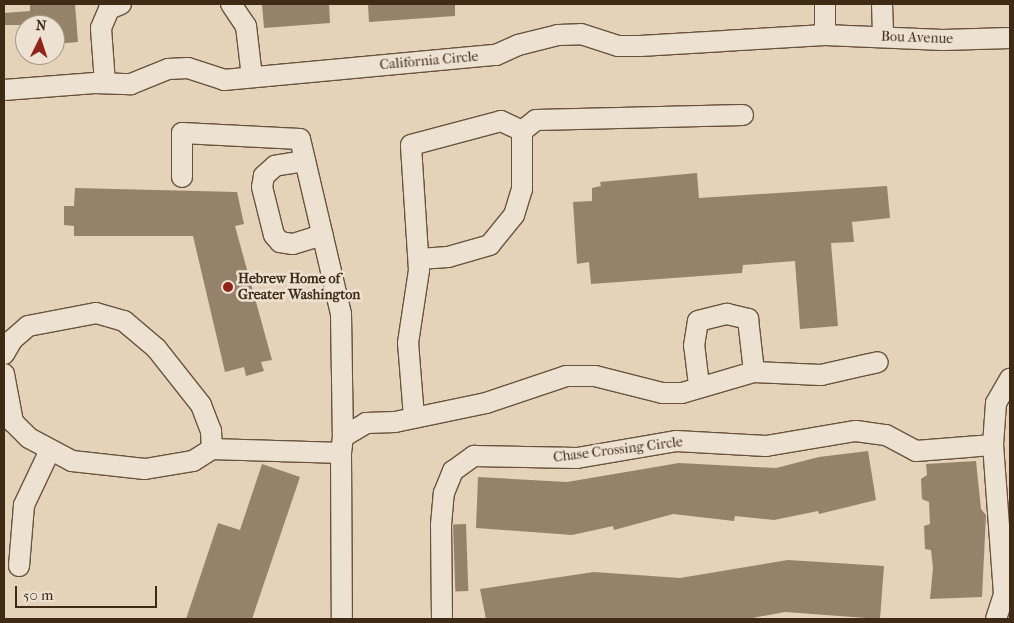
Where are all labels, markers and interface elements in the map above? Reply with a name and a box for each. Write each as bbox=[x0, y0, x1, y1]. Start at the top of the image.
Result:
north arrow bbox=[15, 15, 65, 65]
text: N bbox=[35, 17, 47, 34]
street label: Bou Avenue bbox=[881, 28, 953, 48]
street label: California Circle bbox=[379, 48, 479, 74]
place label: Hebrew Home of Greater Washington bbox=[238, 271, 360, 304]
marker: Hebrew Home of Greater Washington bbox=[222, 281, 234, 293]
street label: Chase Crossing Circle bbox=[552, 434, 684, 466]
scale bar bbox=[18, 576, 160, 608]
text: 50 m bbox=[23, 586, 53, 604]

